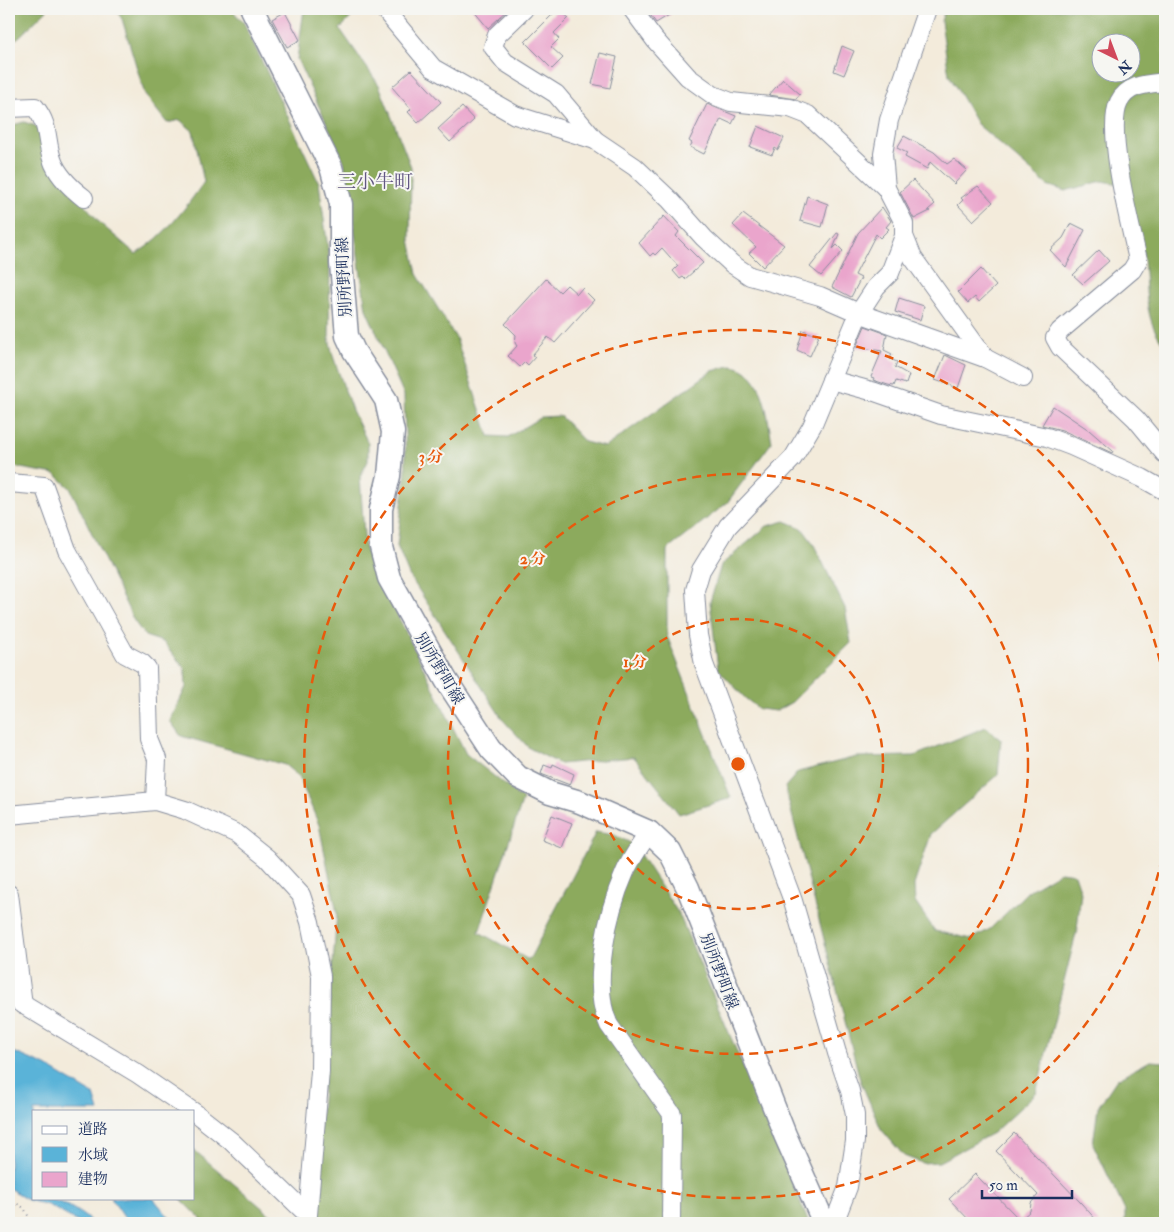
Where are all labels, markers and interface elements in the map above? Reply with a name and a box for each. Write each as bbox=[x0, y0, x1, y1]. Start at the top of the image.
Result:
north arrow bbox=[1092, 32, 1142, 82]
text: N bbox=[1114, 56, 1135, 78]
district label: 三小牛町 bbox=[337, 170, 413, 194]
street label: 別所野町線 bbox=[332, 236, 356, 317]
text: 3 分 bbox=[419, 448, 443, 467]
text: 2 分 bbox=[520, 550, 546, 569]
street label: 別所野町線 bbox=[410, 629, 468, 708]
text: 1 分 bbox=[623, 653, 647, 672]
centre of rings bbox=[729, 755, 747, 773]
street label: 別所野町線 bbox=[695, 930, 743, 1012]
legend bbox=[32, 1110, 195, 1200]
text: 道路 bbox=[78, 1120, 108, 1139]
text: 水域 bbox=[78, 1146, 108, 1165]
scale bar bbox=[982, 1167, 1072, 1199]
text: 建物 bbox=[78, 1170, 108, 1189]
text: 50 m bbox=[989, 1176, 1018, 1195]

